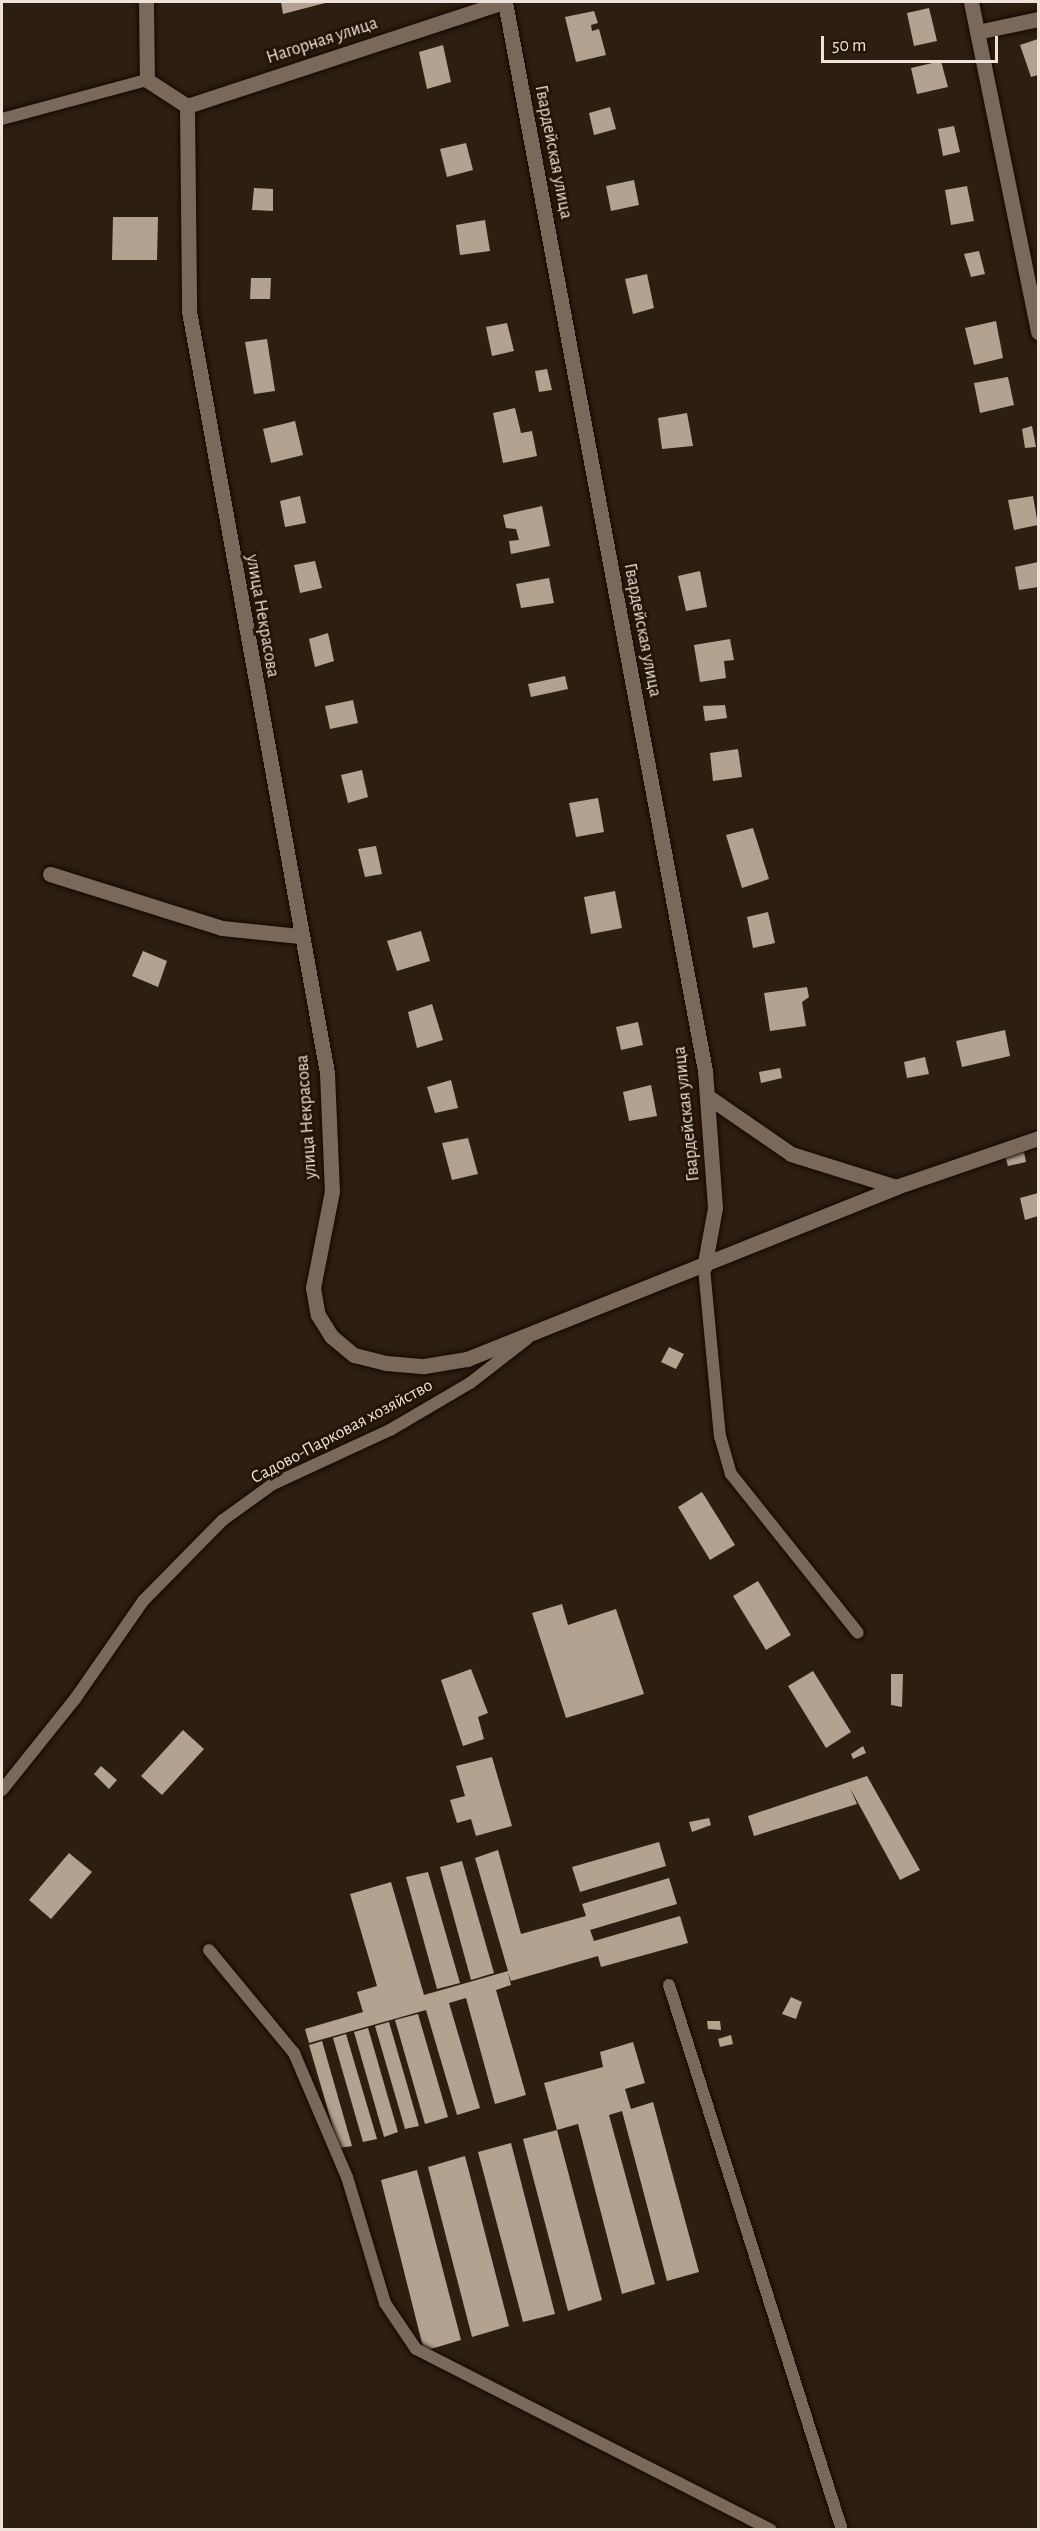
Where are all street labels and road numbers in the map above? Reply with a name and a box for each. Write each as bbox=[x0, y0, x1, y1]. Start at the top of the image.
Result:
street label: Нагорная улица bbox=[264, 13, 380, 69]
street label: Гвардейская улица bbox=[529, 83, 577, 221]
street label: улица Некрасова bbox=[241, 553, 283, 679]
street label: Гвардейская улица bbox=[618, 561, 666, 699]
street label: Гвардейская улица bbox=[669, 1045, 705, 1183]
street label: улица Некрасова bbox=[292, 1054, 322, 1180]
street label: Садово-Парковая хозяйство bbox=[247, 1375, 437, 1489]

